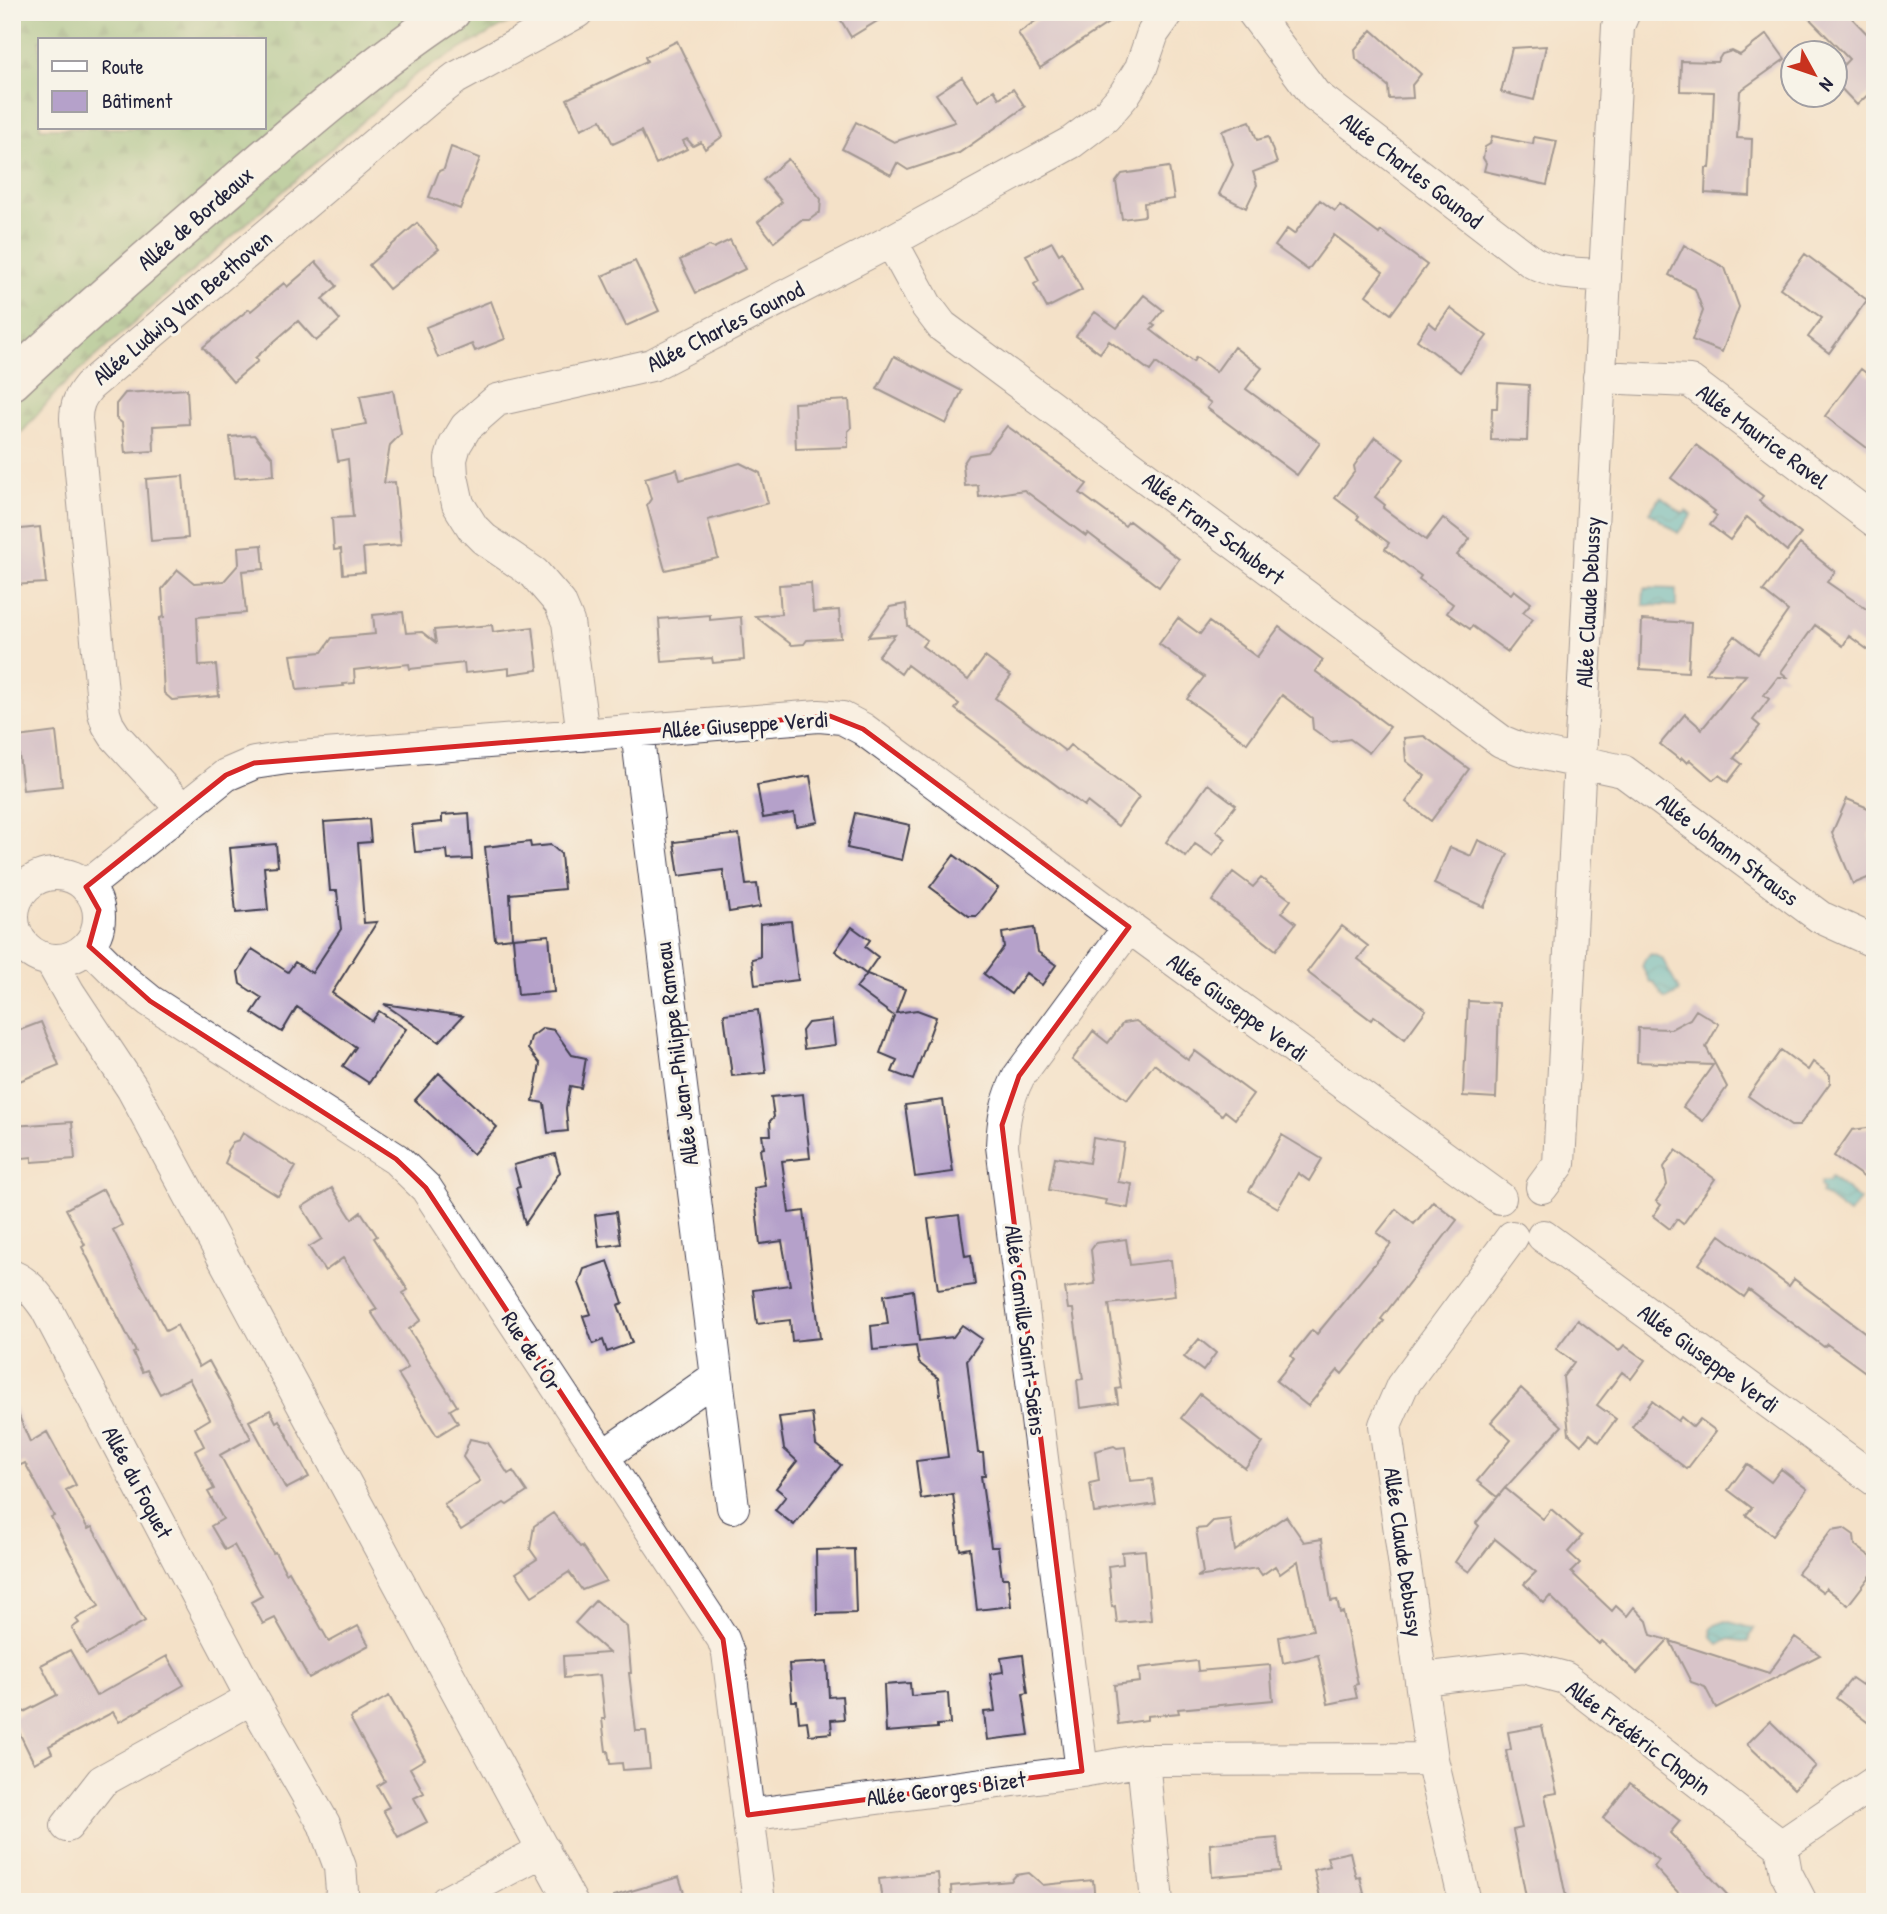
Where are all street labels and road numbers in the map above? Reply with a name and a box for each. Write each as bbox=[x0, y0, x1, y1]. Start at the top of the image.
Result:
street label: Allée Charles Gounod bbox=[1335, 105, 1490, 235]
street label: Allée de Bordeaux bbox=[130, 159, 260, 277]
street label: Allée Ludwig Van Beethoven bbox=[85, 222, 279, 392]
street label: Allée Charles Gounod bbox=[641, 273, 809, 379]
street label: Allée Maurice Ravel bbox=[1691, 376, 1836, 496]
street label: Allée Franz Schubert bbox=[1137, 464, 1292, 592]
street label: Allée Claude Debussy bbox=[1568, 515, 1608, 688]
street label: Allée Giuseppe Verdi bbox=[660, 703, 830, 745]
street label: Allée Johann Strauss bbox=[1651, 785, 1806, 913]
street label: Allée Jean-Philippe Rameau bbox=[647, 941, 705, 1167]
street label: Allée Giuseppe Verdi bbox=[1161, 945, 1315, 1069]
street label: Allée Camille Saint-Saëns bbox=[998, 1223, 1054, 1437]
street label: Allée Giuseppe Verdi bbox=[1632, 1296, 1786, 1420]
street label: Rue de l'Or bbox=[495, 1305, 569, 1397]
street label: Allée du Foquet bbox=[95, 1420, 181, 1545]
street label: Allée Claude Debussy bbox=[1377, 1465, 1431, 1639]
street label: Allée Frédéric Chopin bbox=[1560, 1672, 1718, 1802]
street label: Allée Georges Bizet bbox=[865, 1763, 1029, 1813]

